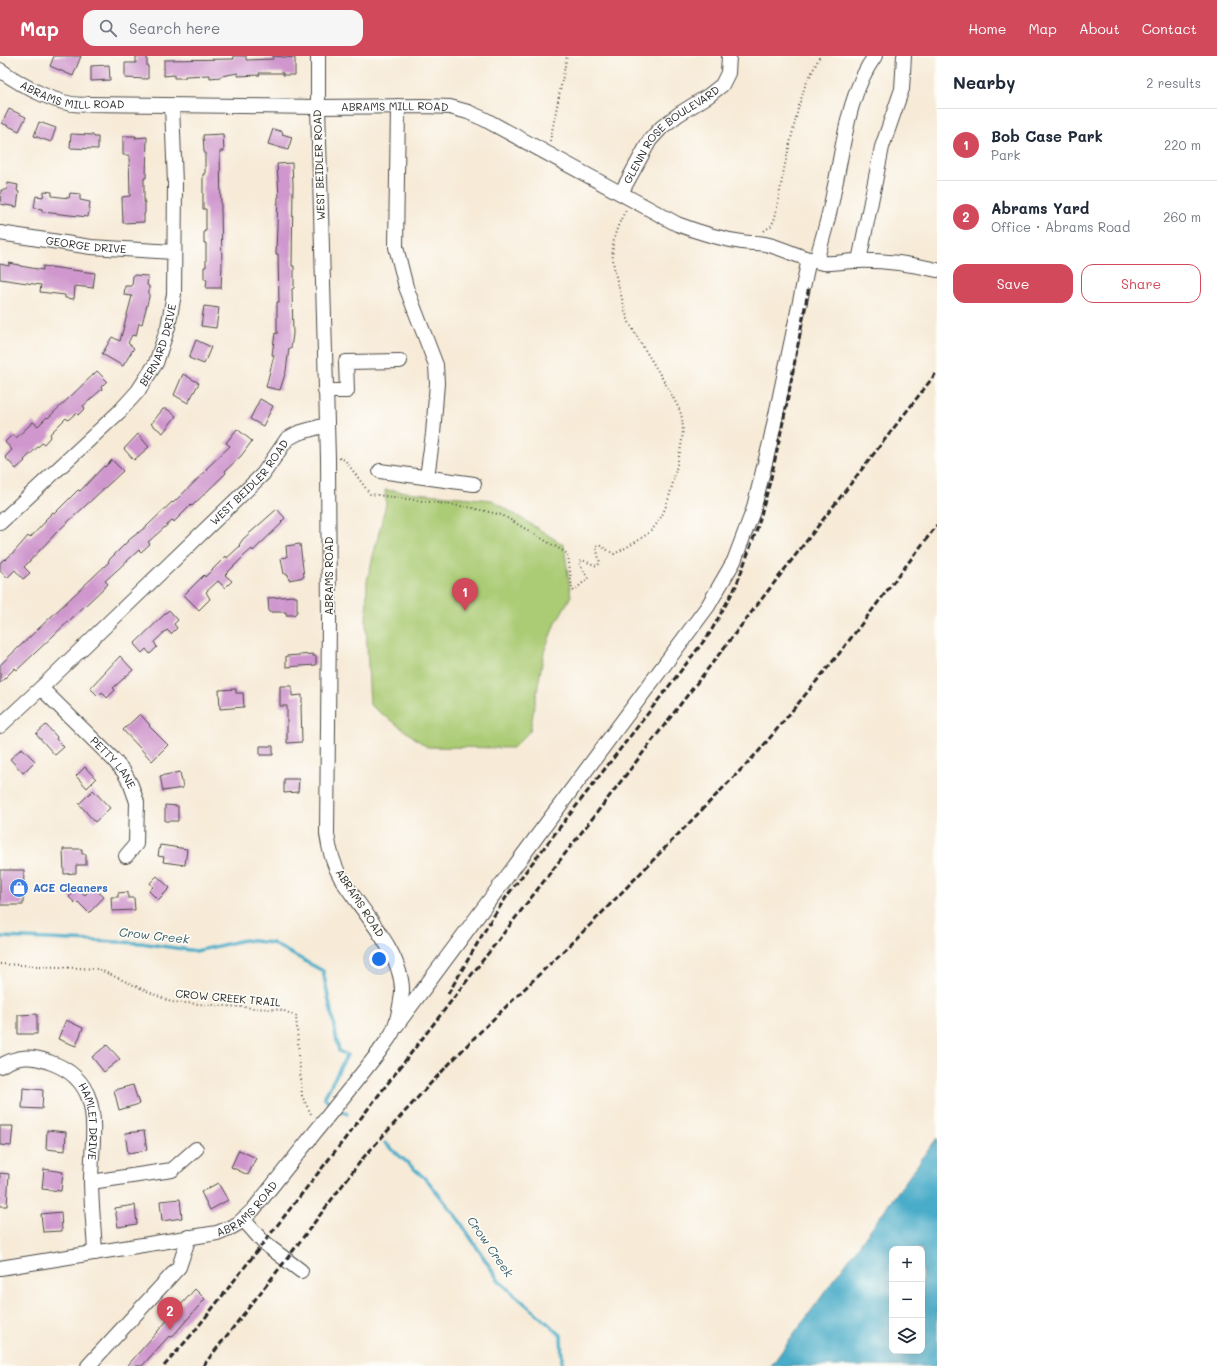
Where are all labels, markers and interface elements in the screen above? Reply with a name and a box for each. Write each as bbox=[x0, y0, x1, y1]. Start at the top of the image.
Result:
search box bbox=[83, 10, 363, 46]
text: Map bbox=[20, 16, 59, 41]
icon: search bbox=[97, 17, 119, 39]
text: Search here bbox=[129, 18, 220, 38]
text: Home bbox=[968, 19, 1006, 38]
text: Map bbox=[1028, 19, 1057, 38]
text: About bbox=[1079, 19, 1120, 38]
text: Contact bbox=[1142, 19, 1197, 38]
text: Nearby bbox=[953, 71, 1015, 93]
text: 2 results bbox=[1146, 74, 1201, 91]
street label: ABRAMS MILL ROAD bbox=[18, 77, 125, 112]
street label: GLENN ROSE BOULEVARD bbox=[620, 82, 722, 186]
street label: ABRAMS MILL ROAD bbox=[341, 98, 449, 114]
street label: WEST BEIDLER ROAD bbox=[309, 109, 328, 221]
text: Bob Case Park bbox=[991, 126, 1103, 146]
text: 1 bbox=[963, 136, 969, 153]
text: 220 m bbox=[1164, 136, 1201, 153]
text: Park bbox=[991, 146, 1020, 163]
text: Abrams Yard bbox=[991, 198, 1089, 218]
text: 2 bbox=[962, 208, 970, 225]
text: 260 m bbox=[1163, 208, 1201, 225]
text: Office · Abrams Road bbox=[991, 218, 1130, 235]
street label: GEORGE DRIVE bbox=[45, 232, 127, 256]
button: Save bbox=[953, 264, 1073, 303]
button: Share bbox=[1081, 264, 1201, 303]
street label: BERNARD DRIVE bbox=[135, 303, 179, 389]
street label: WEST BEIDLER ROAD bbox=[206, 436, 292, 528]
street label: ABRAMS ROAD bbox=[321, 537, 336, 615]
pin: 1 bbox=[452, 578, 478, 611]
street label: PETTY LANE bbox=[87, 733, 139, 791]
street label: ABRAMS ROAD bbox=[333, 866, 388, 940]
shop icon: ACE Cleaners bbox=[8, 877, 30, 899]
place label: ACE Cleaners bbox=[33, 880, 108, 895]
water label: Crow Creek bbox=[118, 923, 191, 947]
your location bbox=[369, 949, 389, 969]
street label: CROW CREEK TRAIL bbox=[175, 985, 282, 1010]
street label: HAMLET DRIVE bbox=[75, 1079, 101, 1161]
street label: ABRAMS ROAD bbox=[214, 1177, 280, 1240]
water label: Crow Creek bbox=[464, 1213, 518, 1280]
map controls bbox=[889, 1246, 925, 1354]
button: + bbox=[889, 1246, 925, 1282]
button: − bbox=[889, 1282, 925, 1318]
pin: 2 bbox=[157, 1297, 183, 1330]
button: layers bbox=[889, 1318, 925, 1354]

